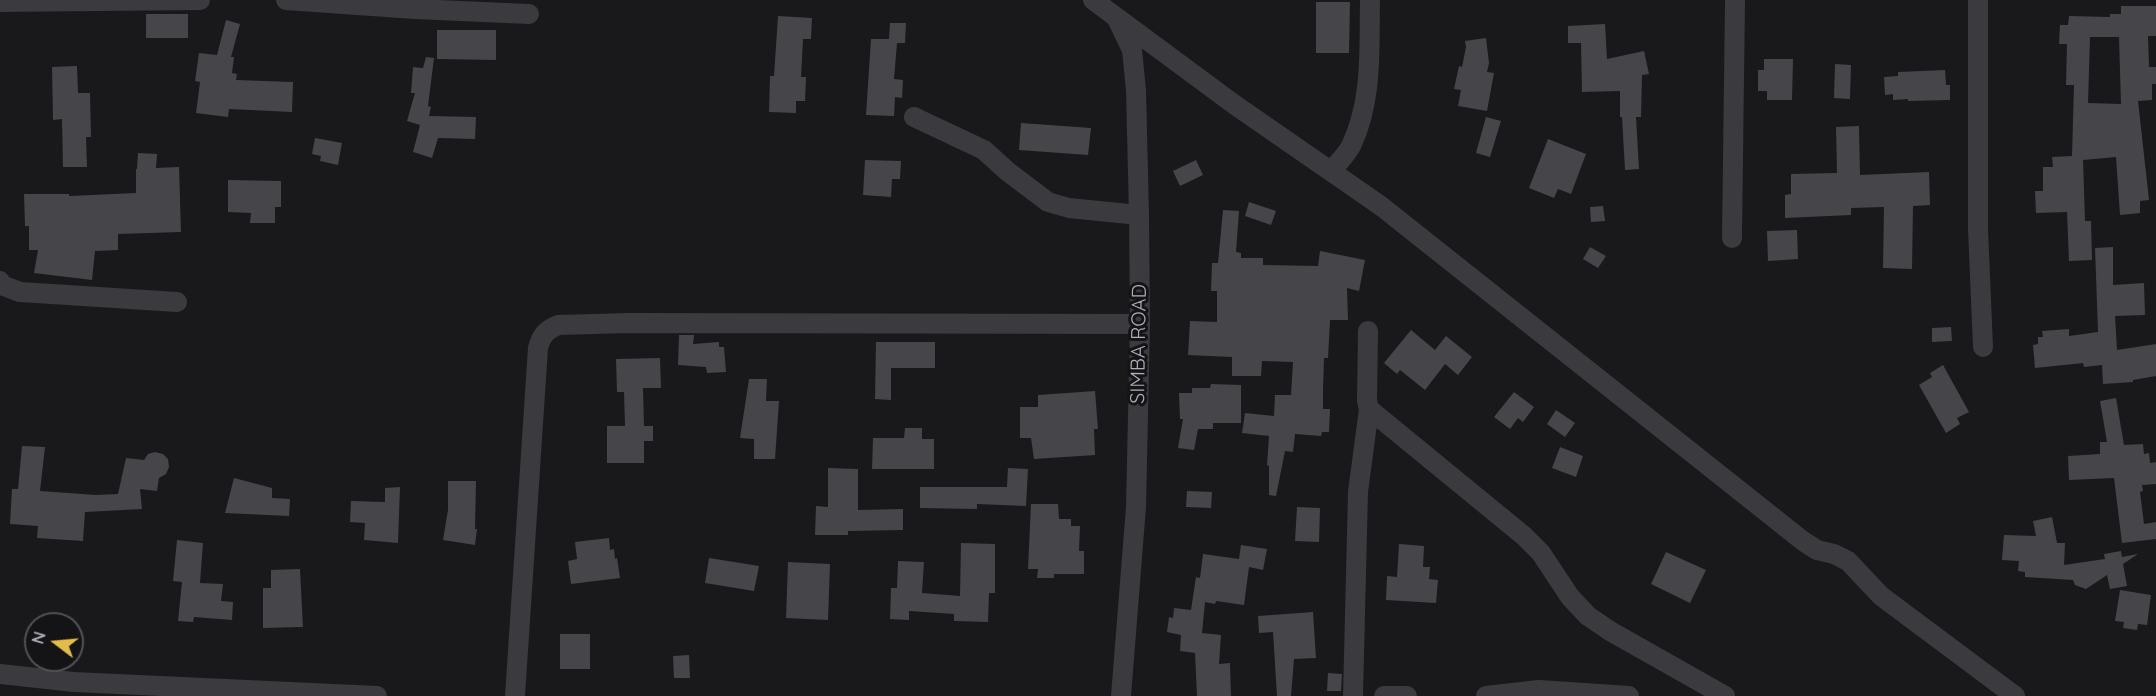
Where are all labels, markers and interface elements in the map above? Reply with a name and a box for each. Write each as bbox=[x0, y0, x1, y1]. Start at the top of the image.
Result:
street label: SIMBA ROAD bbox=[1126, 284, 1152, 404]
north arrow bbox=[24, 612, 84, 672]
text: N bbox=[27, 629, 50, 646]

